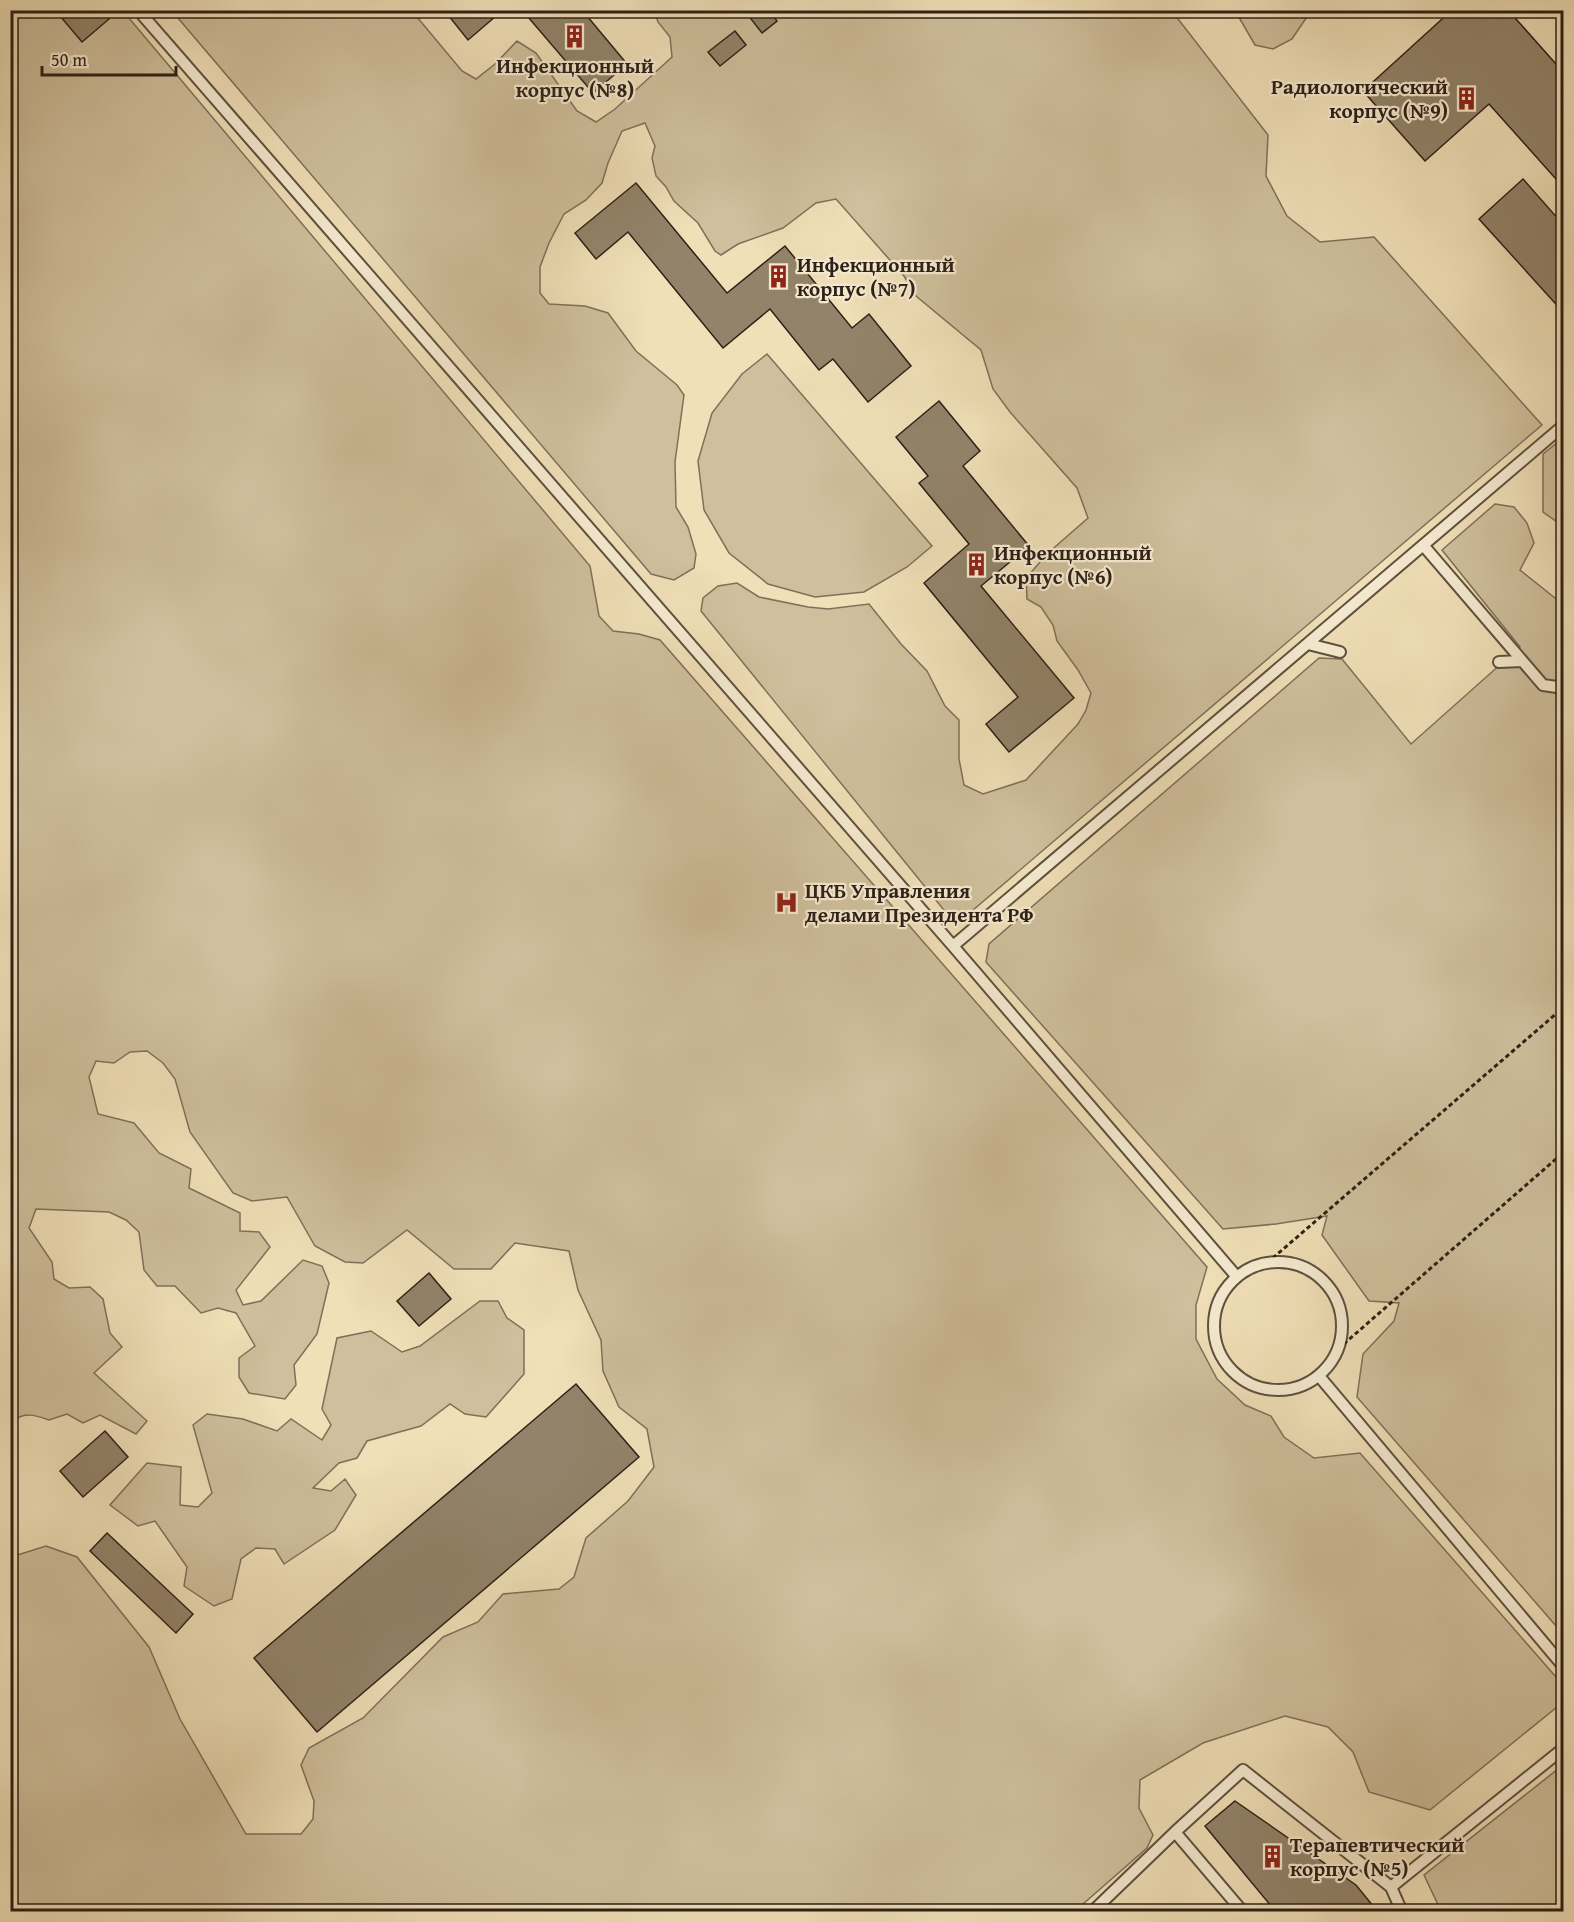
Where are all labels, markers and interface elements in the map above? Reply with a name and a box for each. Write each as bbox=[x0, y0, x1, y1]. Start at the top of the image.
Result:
building icon: Инфекционный корпус (№8) bbox=[562, 24, 588, 50]
scale bar bbox=[42, 39, 176, 77]
text: 50 m bbox=[51, 46, 87, 73]
place label: Инфекционный корпус (№8) bbox=[496, 50, 654, 105]
place label: Радиологический корпус (№9) bbox=[1271, 71, 1448, 126]
building icon: Радиологический корпус (№9) bbox=[1453, 85, 1479, 111]
place label: Инфекционный корпус (№7) bbox=[797, 249, 955, 304]
building icon: Инфекционный корпус (№7) bbox=[766, 263, 792, 289]
place label: Инфекционный корпус (№6) bbox=[994, 537, 1152, 592]
building icon: Инфекционный корпус (№6) bbox=[963, 551, 989, 577]
place label: ЦКБ Управления делами Президента РФ bbox=[805, 875, 1034, 930]
hospital icon: ЦКБ Управления делами Президента РФ bbox=[774, 889, 800, 915]
place label: Терапевтический корпус (№5) bbox=[1290, 1829, 1464, 1884]
building icon: Терапевтический корпус (№5) bbox=[1259, 1843, 1285, 1869]

